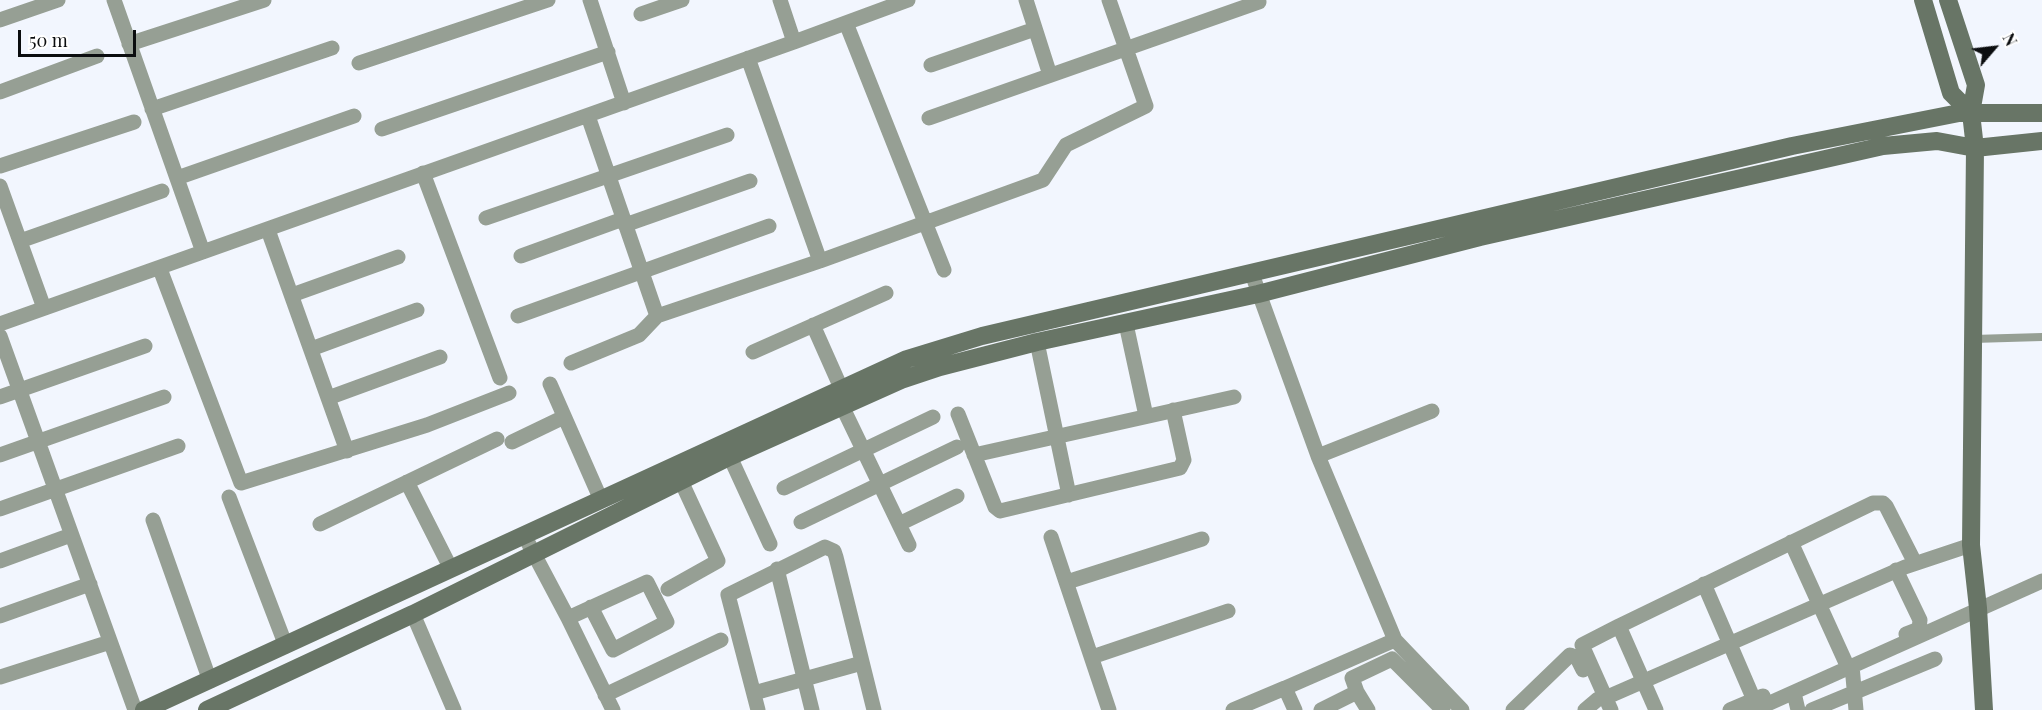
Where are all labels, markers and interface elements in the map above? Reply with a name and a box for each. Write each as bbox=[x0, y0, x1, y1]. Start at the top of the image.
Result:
scale bar bbox=[21, 18, 140, 56]
north arrow bbox=[1964, 18, 2024, 78]
text: 50 m bbox=[29, 28, 68, 52]
text: N bbox=[1998, 29, 2022, 49]

